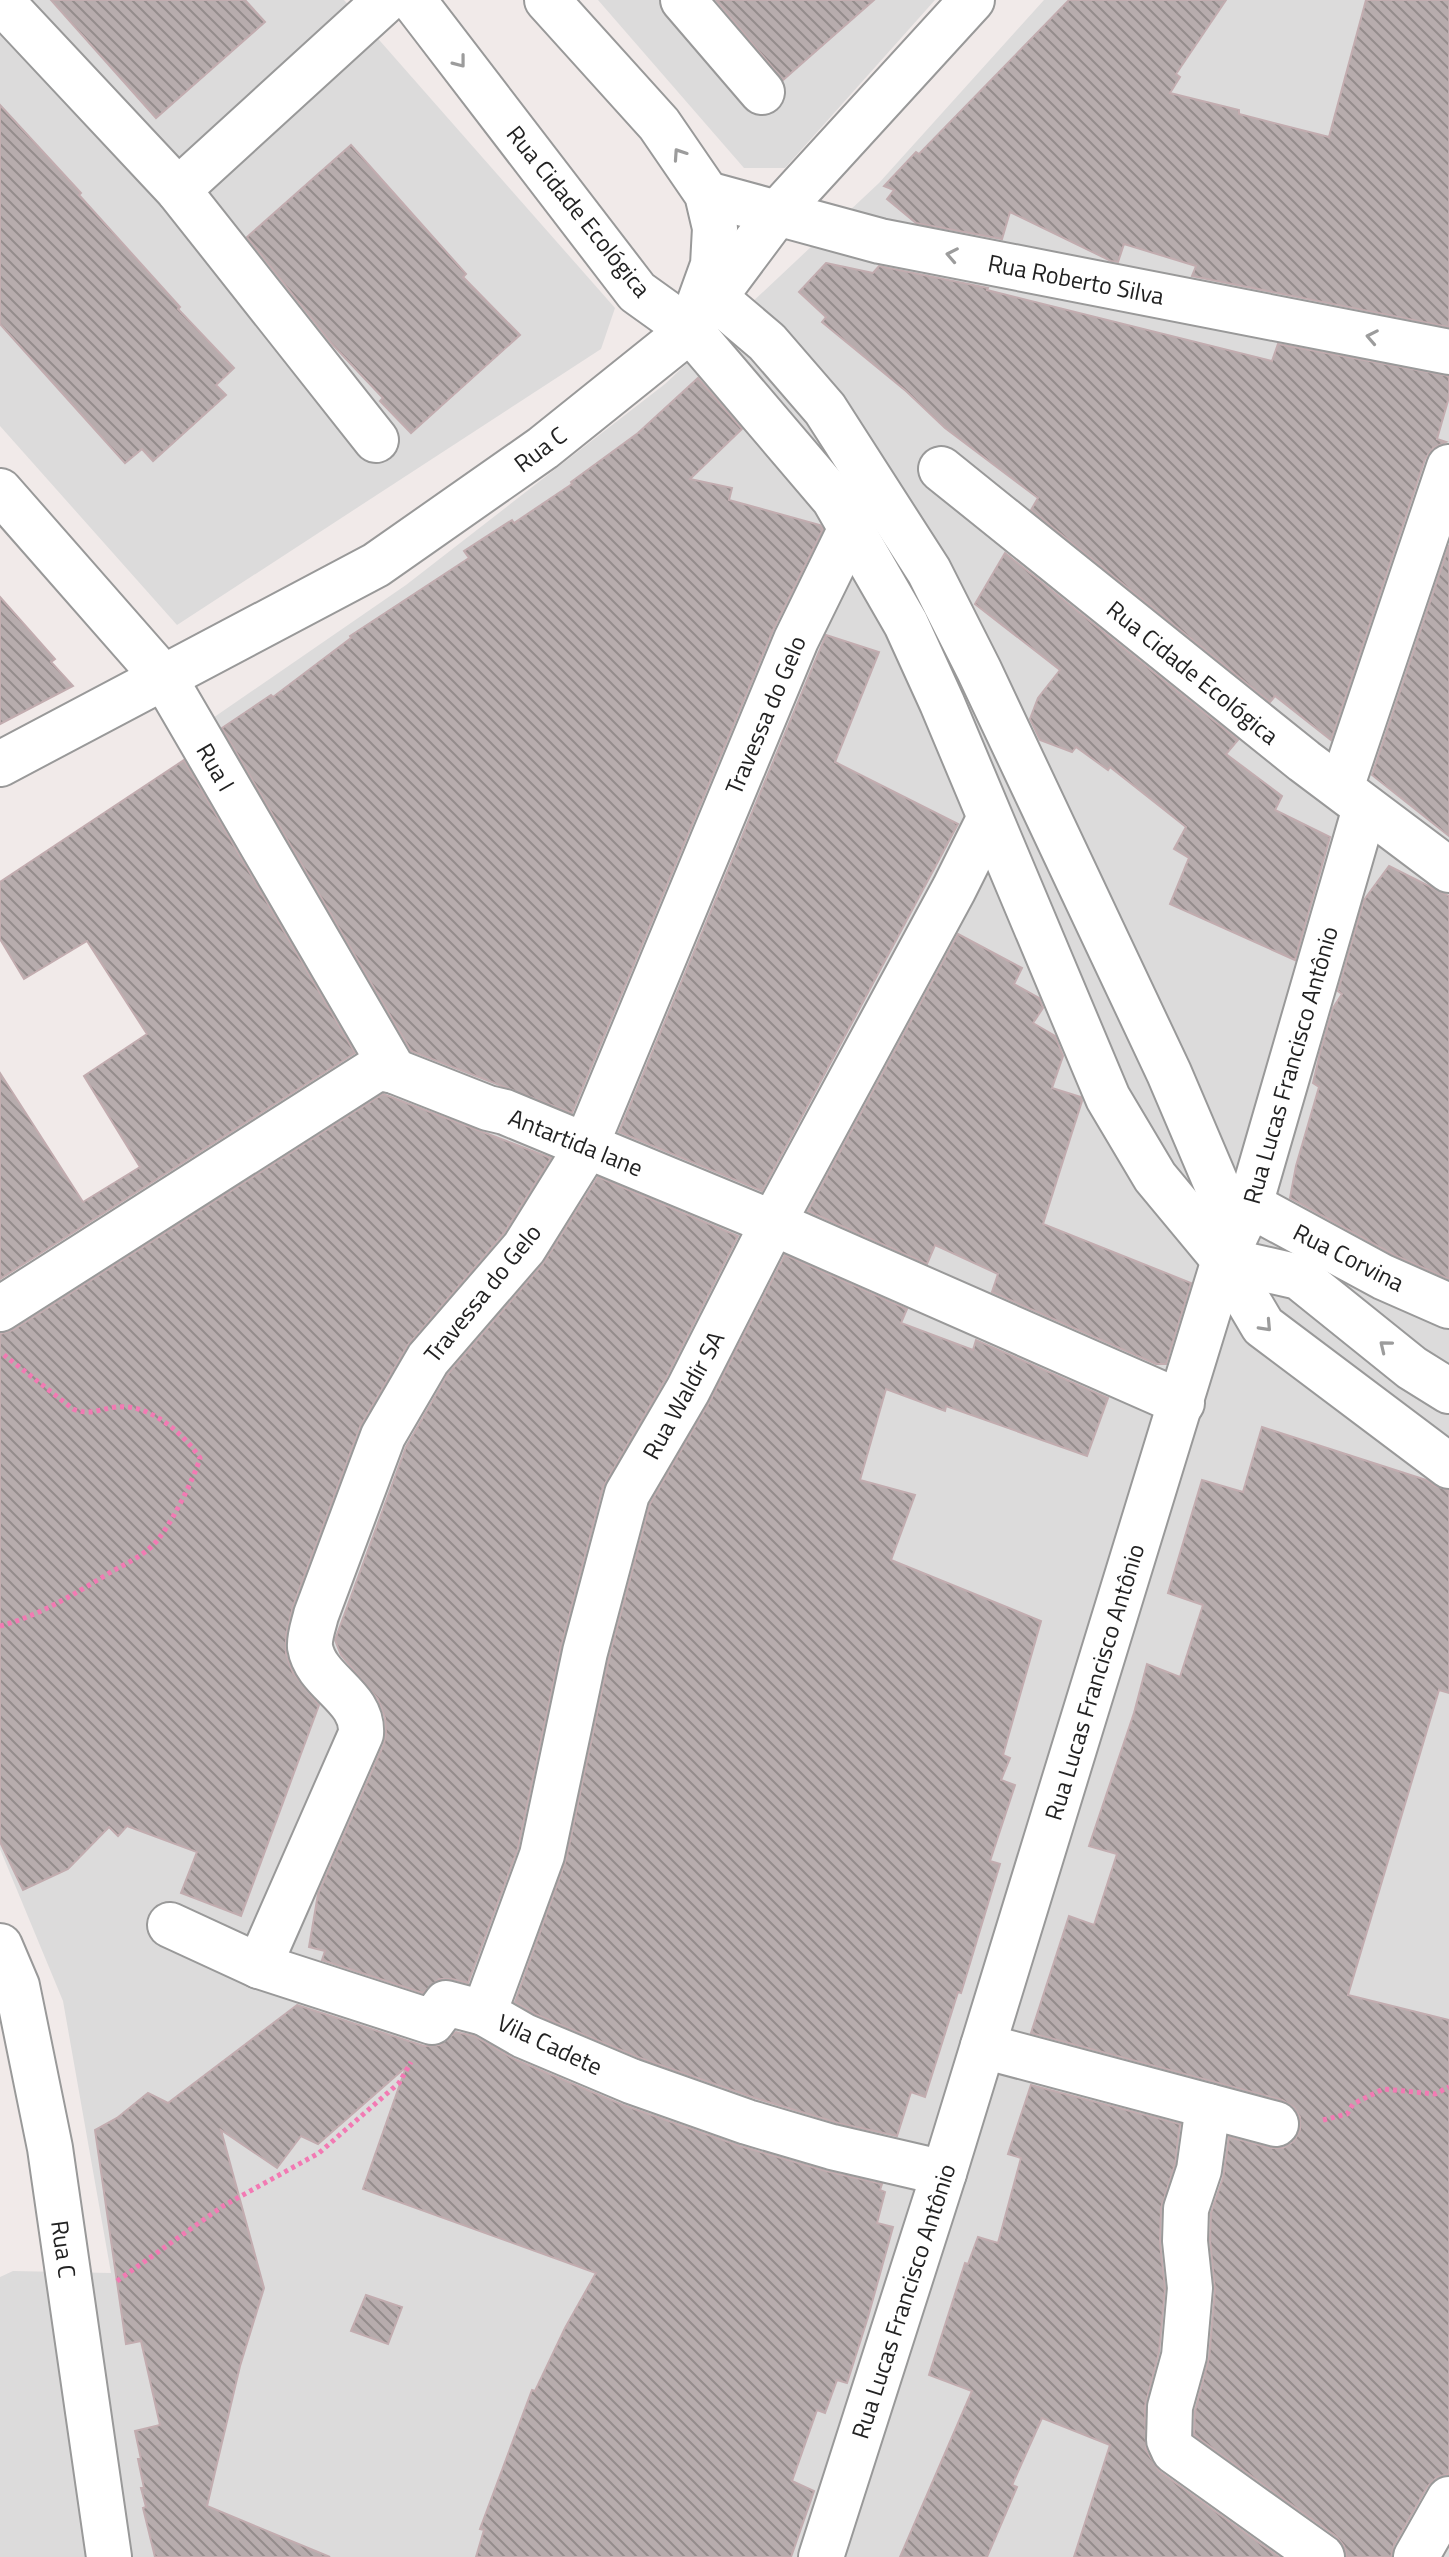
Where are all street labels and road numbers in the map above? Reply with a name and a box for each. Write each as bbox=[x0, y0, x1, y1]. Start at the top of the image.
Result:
street label: Rua Cidade Ecológica bbox=[498, 117, 660, 305]
street label: Rua Roberto Silva bbox=[985, 244, 1167, 314]
street label: Rua C bbox=[506, 417, 574, 481]
street label: Rua Cidade Ecológica bbox=[1099, 591, 1287, 753]
street label: Travessa do Gelo bbox=[715, 630, 815, 800]
street label: Rua I bbox=[188, 736, 244, 798]
street label: Rua Lucas Francisco Antônio bbox=[1233, 922, 1347, 1208]
street label: Antartida lane bbox=[503, 1099, 649, 1185]
street label: Rua Corvina bbox=[1287, 1214, 1411, 1300]
street label: Travessa do Gelo bbox=[415, 1216, 549, 1370]
street label: Rua Waldir SA bbox=[633, 1324, 733, 1466]
street label: Rua Lucas Francisco Antônio bbox=[1035, 1539, 1153, 1825]
street label: Vila Cadete bbox=[491, 2004, 609, 2084]
street label: Rua Lucas Francisco Antônio bbox=[841, 2159, 965, 2443]
street label: Rua C bbox=[42, 2218, 86, 2280]

